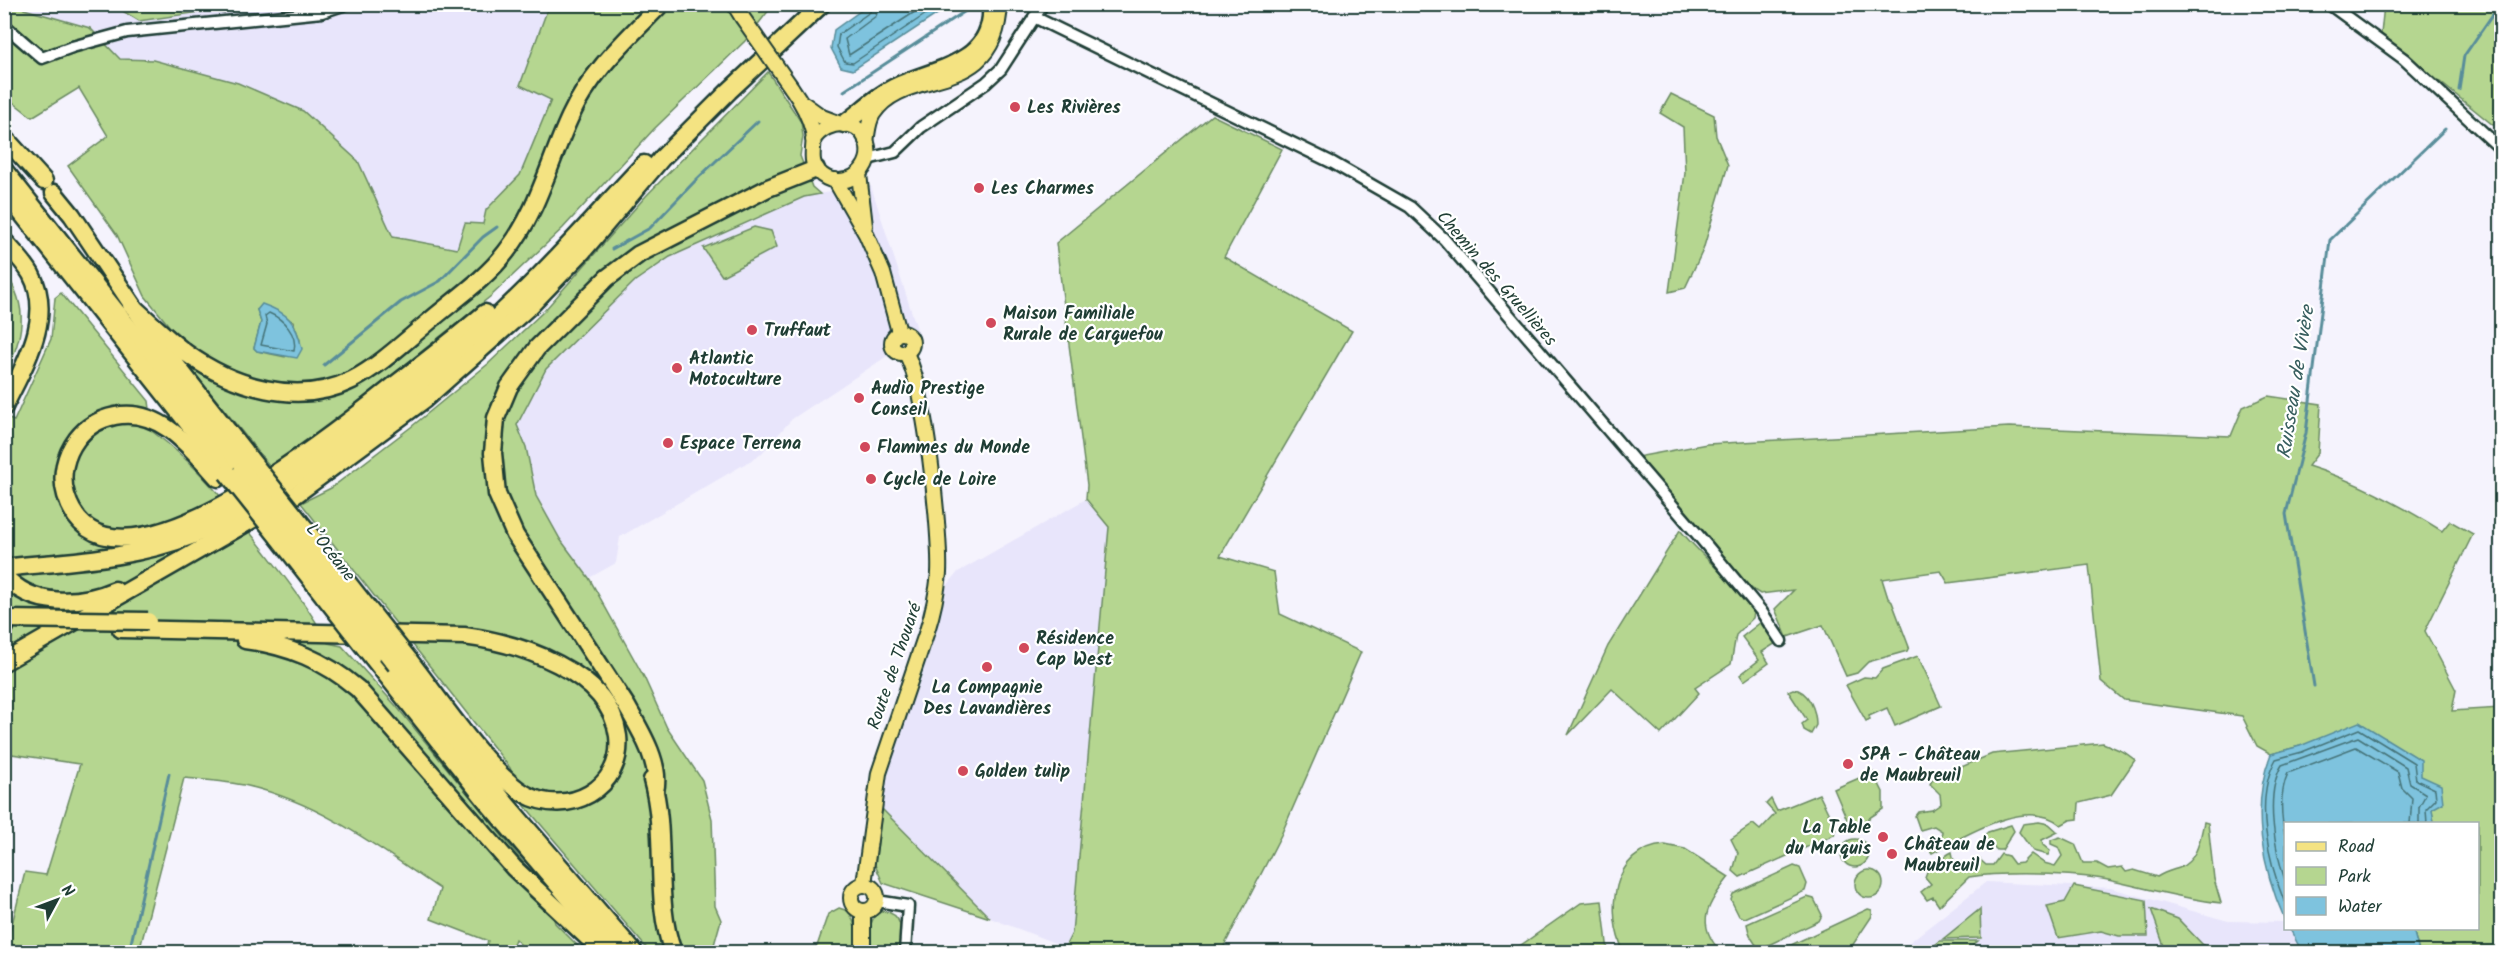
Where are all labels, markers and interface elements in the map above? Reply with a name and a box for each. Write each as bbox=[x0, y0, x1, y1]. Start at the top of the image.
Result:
place label: Les Rivières bbox=[1027, 94, 1121, 123]
marker: Les Rivières bbox=[1008, 100, 1022, 114]
place label: Les Charmes bbox=[991, 175, 1094, 204]
marker: Les Charmes bbox=[972, 181, 986, 195]
street label: Chemin des Gruellières bbox=[1428, 204, 1564, 354]
place label: Maison Familiale Rurale de Carquefou bbox=[1003, 300, 1163, 350]
water label: Ruisseau de Vivère bbox=[2269, 302, 2325, 461]
marker: Maison Familiale Rurale de Carquefou bbox=[984, 316, 998, 330]
place label: Truffaut bbox=[764, 317, 832, 346]
marker: Truffaut bbox=[745, 323, 759, 337]
place label: Atlantic Motoculture bbox=[689, 345, 782, 395]
marker: Atlantic Motoculture bbox=[670, 361, 684, 375]
place label: Audio Prestige Conseil bbox=[871, 375, 985, 425]
marker: Audio Prestige Conseil bbox=[852, 391, 866, 405]
place label: Espace Terrena bbox=[680, 430, 801, 459]
place label: Flammes du Monde bbox=[877, 434, 1030, 463]
marker: Espace Terrena bbox=[661, 436, 675, 450]
marker: Flammes du Monde bbox=[858, 440, 872, 454]
place label: Cycle de Loire bbox=[883, 466, 996, 495]
marker: Cycle de Loire bbox=[864, 472, 878, 486]
street label: L’Océane bbox=[297, 517, 362, 589]
street label: Route de Thouaré bbox=[860, 598, 931, 734]
place label: Résidence Cap West bbox=[1036, 625, 1114, 675]
marker: Résidence Cap West bbox=[1017, 641, 1031, 655]
marker: La Compagnie Des Lavandières bbox=[980, 660, 994, 674]
place label: La Compagnie Des Lavandières bbox=[923, 674, 1052, 724]
place label: SPA - Château de Maubreuil bbox=[1860, 741, 1980, 791]
marker: SPA - Château de Maubreuil bbox=[1841, 757, 1855, 771]
place label: Golden tulip bbox=[975, 758, 1070, 787]
marker: Golden tulip bbox=[956, 764, 970, 778]
place label: La Table du Marquis bbox=[1785, 814, 1872, 864]
legend bbox=[2284, 822, 2479, 930]
marker: La Table du Marquis bbox=[1876, 830, 1890, 844]
place label: Château de Maubreuil bbox=[1904, 831, 1995, 881]
text: Road bbox=[2338, 833, 2375, 862]
marker: Château de Maubreuil bbox=[1885, 847, 1899, 861]
text: Park bbox=[2338, 863, 2371, 892]
north arrow bbox=[27, 870, 87, 930]
text: N bbox=[54, 879, 80, 903]
text: Water bbox=[2338, 893, 2383, 922]

